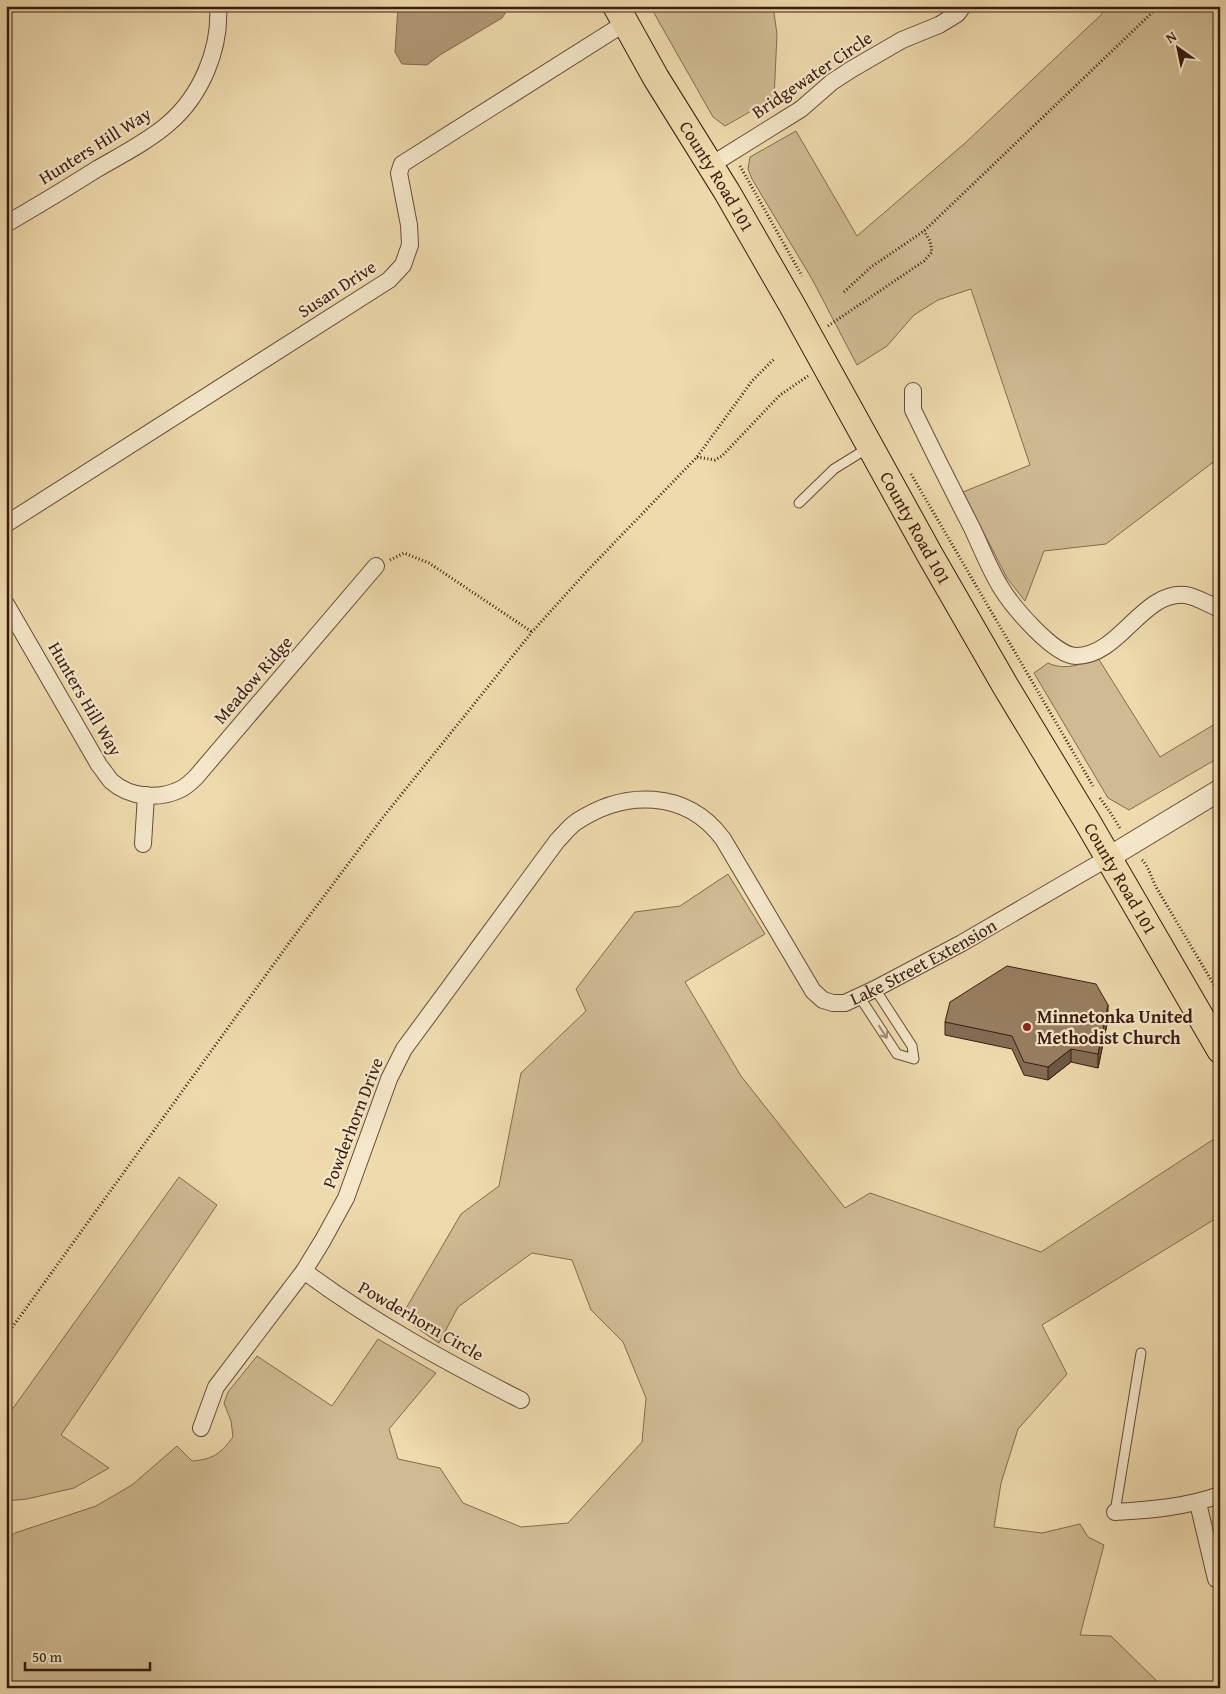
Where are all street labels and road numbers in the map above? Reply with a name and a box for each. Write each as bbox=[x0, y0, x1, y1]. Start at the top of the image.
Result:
street label: Bridgewater Circle bbox=[746, 24, 877, 125]
street label: Hunters Hill Way bbox=[33, 100, 156, 191]
street label: County Road 101 bbox=[673, 115, 761, 237]
street label: Susan Drive bbox=[292, 253, 381, 324]
street label: County Road 101 bbox=[873, 466, 958, 589]
street label: Meadow Ridge bbox=[207, 630, 299, 730]
street label: Hunters Hill Way bbox=[42, 636, 129, 761]
street label: County Road 101 bbox=[1078, 817, 1164, 939]
street label: Lake Street Extension bbox=[845, 912, 1002, 1012]
street label: Powderhorn Drive bbox=[315, 1054, 390, 1192]
street label: Powderhorn Circle bbox=[354, 1274, 489, 1367]

